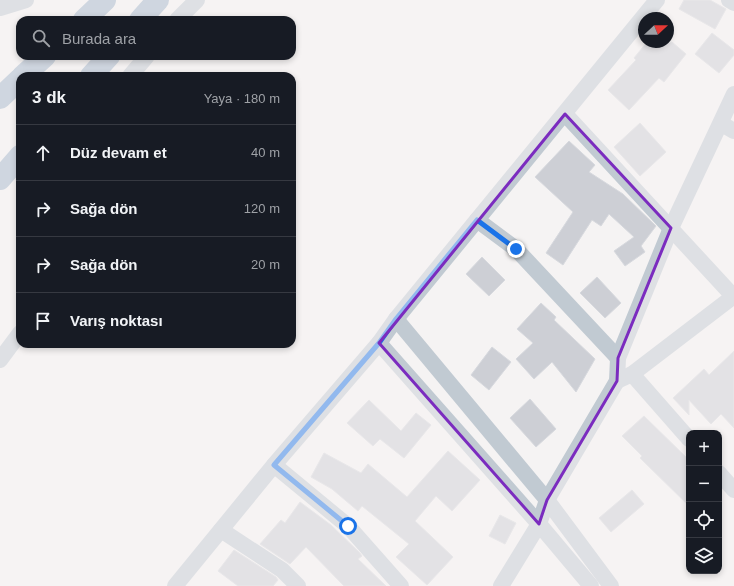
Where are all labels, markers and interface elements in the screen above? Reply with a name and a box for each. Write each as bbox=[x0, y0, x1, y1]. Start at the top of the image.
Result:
north arrow bbox=[638, 12, 674, 48]
search box bbox=[16, 16, 296, 60]
icon: search bbox=[30, 27, 52, 49]
text: Burada ara bbox=[62, 30, 136, 47]
text: 3 dk bbox=[32, 88, 66, 107]
text: Yaya · 180 m bbox=[204, 91, 280, 106]
icon: ahead bbox=[32, 142, 54, 164]
text: Düz devam et bbox=[70, 144, 167, 161]
text: 40 m bbox=[251, 145, 280, 160]
icon: right bbox=[32, 198, 54, 220]
text: Sağa dön bbox=[70, 200, 138, 217]
text: 120 m bbox=[244, 201, 280, 216]
route end bbox=[507, 240, 525, 258]
icon: right bbox=[32, 254, 54, 276]
text: Sağa dön bbox=[70, 256, 138, 273]
text: 20 m bbox=[251, 257, 280, 272]
icon: arrive bbox=[32, 310, 54, 332]
text: Varış noktası bbox=[70, 312, 163, 329]
map controls bbox=[686, 430, 722, 574]
button: + bbox=[686, 430, 722, 466]
button: − bbox=[686, 466, 722, 502]
button: locate bbox=[686, 502, 722, 538]
route start bbox=[339, 517, 357, 535]
button: layers bbox=[686, 538, 722, 574]

